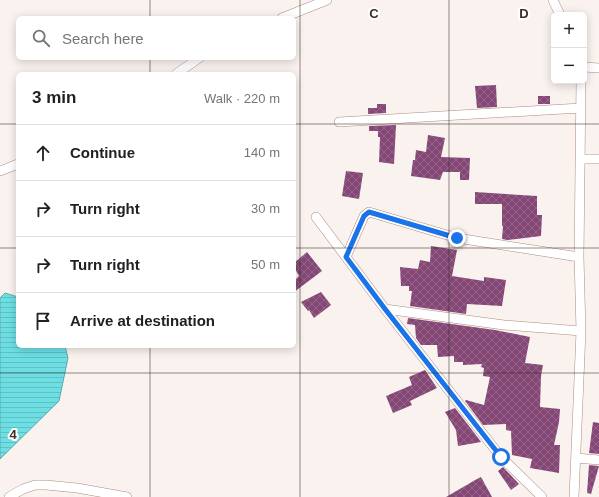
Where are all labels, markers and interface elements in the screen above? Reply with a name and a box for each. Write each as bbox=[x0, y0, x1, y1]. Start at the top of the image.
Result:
text: C bbox=[369, 6, 379, 21]
text: D bbox=[519, 6, 529, 21]
map controls bbox=[551, 12, 587, 84]
button: + bbox=[551, 12, 587, 48]
search box bbox=[16, 16, 296, 60]
icon: search bbox=[30, 27, 52, 49]
text: Search here bbox=[62, 30, 144, 47]
button: − bbox=[551, 48, 587, 84]
text: 3 min bbox=[32, 88, 76, 107]
text: Walk · 220 m bbox=[204, 91, 280, 106]
icon: ahead bbox=[32, 142, 54, 164]
text: Continue bbox=[70, 144, 135, 161]
text: 140 m bbox=[244, 145, 280, 160]
icon: right bbox=[32, 198, 54, 220]
text: Turn right bbox=[70, 200, 140, 217]
text: 30 m bbox=[251, 201, 280, 216]
route end bbox=[448, 229, 466, 247]
icon: right bbox=[32, 254, 54, 276]
text: Turn right bbox=[70, 256, 140, 273]
text: 50 m bbox=[251, 257, 280, 272]
icon: arrive bbox=[32, 310, 54, 332]
text: Arrive at destination bbox=[70, 312, 215, 329]
text: 4 bbox=[9, 427, 17, 442]
route start bbox=[492, 448, 510, 466]

